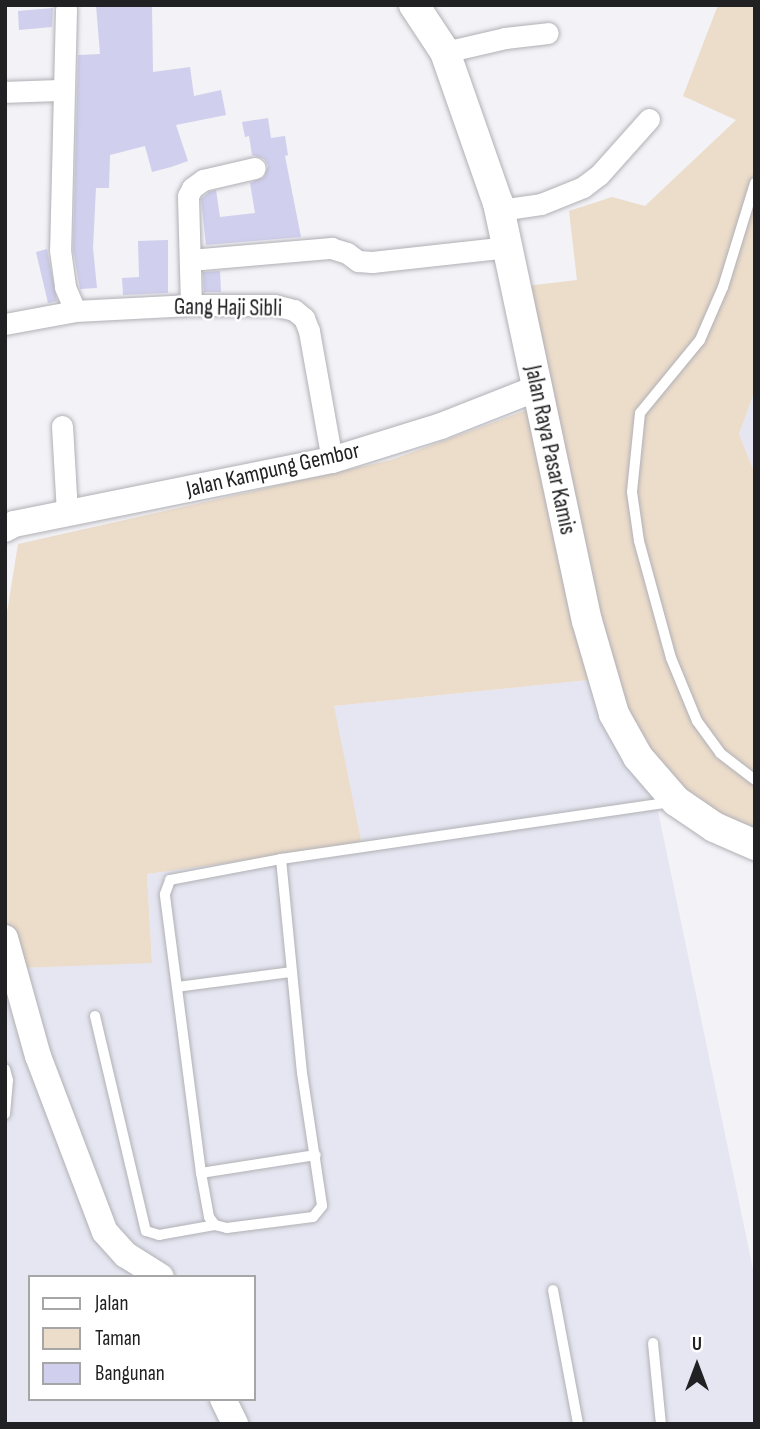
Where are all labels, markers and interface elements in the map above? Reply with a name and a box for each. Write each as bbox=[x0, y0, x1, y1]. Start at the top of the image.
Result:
street label: Gang Haji Sibli bbox=[174, 293, 282, 323]
street label: Jalan Raya Pasar Kamis bbox=[519, 363, 581, 537]
street label: Jalan Kampung Gembor bbox=[184, 437, 362, 503]
legend bbox=[28, 1275, 256, 1401]
text: Jalan bbox=[95, 1291, 128, 1316]
text: Taman bbox=[95, 1326, 141, 1351]
north arrow bbox=[662, 1331, 732, 1401]
text: U bbox=[692, 1333, 702, 1356]
text: Bangunan bbox=[95, 1361, 165, 1386]

